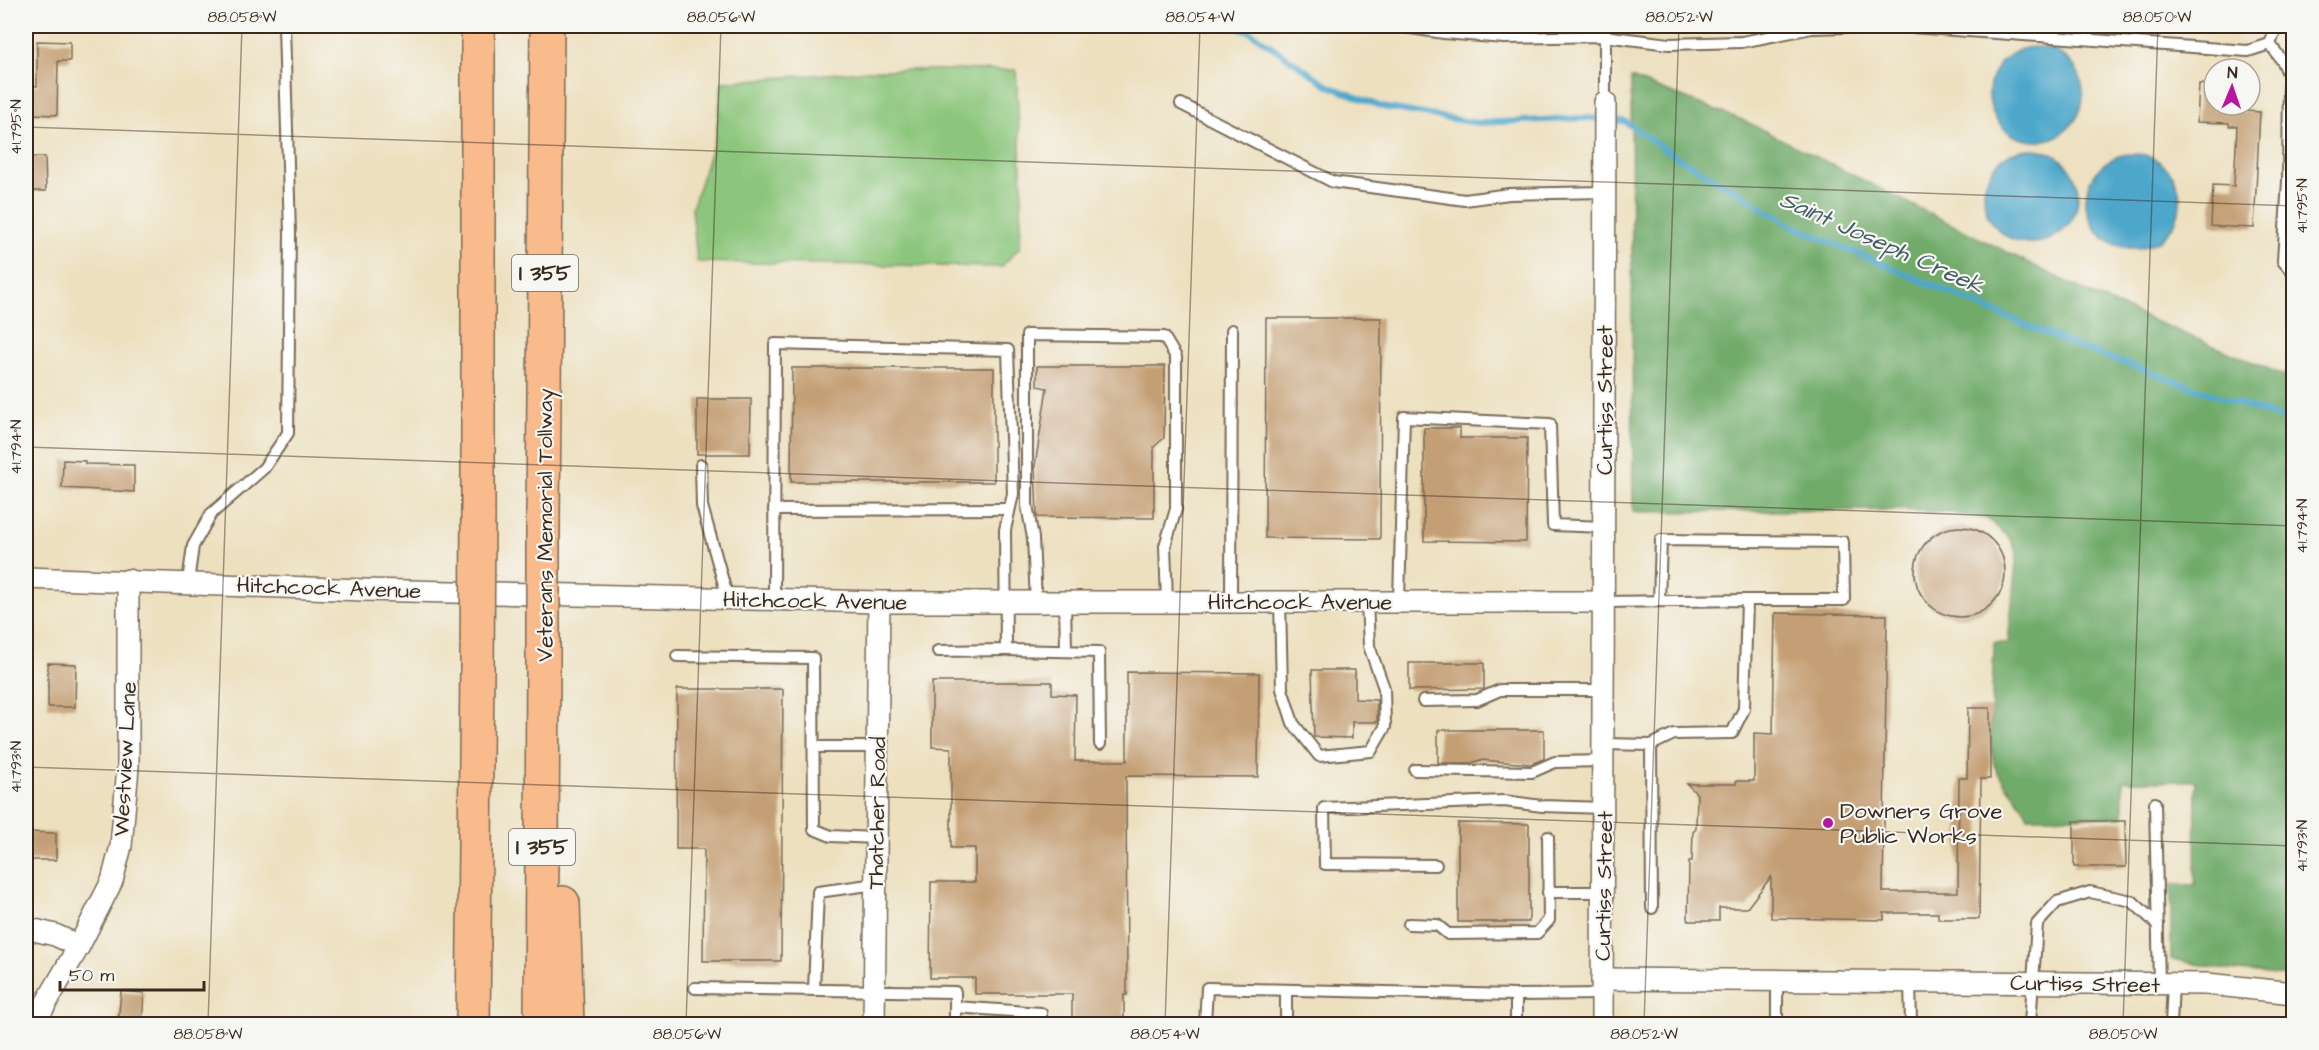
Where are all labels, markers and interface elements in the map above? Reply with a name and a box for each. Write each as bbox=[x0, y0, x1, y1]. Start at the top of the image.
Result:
text: 88.058°W bbox=[208, 7, 276, 28]
text: 88.056°W bbox=[687, 7, 755, 28]
text: 88.054°W bbox=[1165, 7, 1235, 28]
text: 88.052°W bbox=[1645, 7, 1713, 28]
text: 88.050°W bbox=[2123, 7, 2191, 28]
north arrow bbox=[2202, 57, 2262, 117]
text: N bbox=[2227, 62, 2238, 84]
text: 41.795°N bbox=[6, 99, 27, 155]
text: 41.795°N bbox=[2292, 178, 2313, 234]
water label: Saint Joseph Creek bbox=[1774, 183, 1990, 304]
road number: I 355 bbox=[512, 255, 578, 291]
street label: Curtiss Street bbox=[1590, 325, 1621, 475]
street label: Veterans Memorial Tollway bbox=[530, 388, 562, 662]
text: 41.794°N bbox=[6, 420, 27, 474]
text: 41.794°N bbox=[2292, 499, 2313, 553]
street label: Hitchcock Avenue bbox=[236, 570, 422, 607]
street label: Hitchcock Avenue bbox=[723, 584, 908, 619]
street label: Hitchcock Avenue bbox=[1208, 587, 1392, 618]
street label: Westview Lane bbox=[106, 681, 145, 837]
street label: Thatcher Road bbox=[861, 736, 894, 890]
text: 41.793°N bbox=[6, 741, 27, 793]
place label: Downers Grove Public Works bbox=[1840, 796, 2002, 852]
street label: Curtiss Street bbox=[1588, 811, 1621, 961]
marker: Downers Grove Public Works bbox=[1821, 816, 1835, 830]
text: 41.793°N bbox=[2292, 820, 2313, 872]
road number: I 355 bbox=[509, 829, 575, 865]
scale bar bbox=[60, 954, 204, 992]
text: 50 m bbox=[69, 963, 114, 988]
street label: Curtiss Street bbox=[2010, 968, 2160, 1001]
text: 88.058°W bbox=[174, 1024, 242, 1045]
text: 88.056°W bbox=[653, 1024, 721, 1045]
text: 88.054°W bbox=[1130, 1024, 1200, 1045]
text: 88.052°W bbox=[1610, 1024, 1678, 1045]
text: 88.050°W bbox=[2089, 1024, 2157, 1045]

